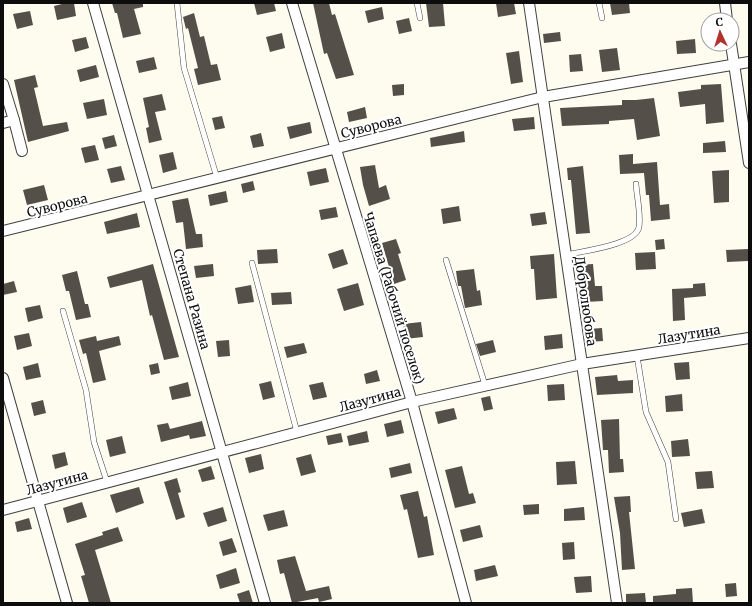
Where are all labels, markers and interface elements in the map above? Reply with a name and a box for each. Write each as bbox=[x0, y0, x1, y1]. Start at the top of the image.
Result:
north arrow bbox=[700, 12, 740, 52]
text: С bbox=[715, 15, 723, 29]
street label: Суворова bbox=[339, 111, 403, 142]
street label: Суворова bbox=[25, 190, 89, 221]
street label: Чапаева (Рабочий поселок) bbox=[359, 210, 428, 386]
street label: Степана Разина bbox=[169, 247, 214, 351]
street label: Добролюбова bbox=[571, 255, 600, 347]
street label: Лазутина bbox=[657, 321, 722, 348]
street label: Лазутина bbox=[337, 383, 403, 416]
street label: Лазутина bbox=[24, 466, 90, 499]

